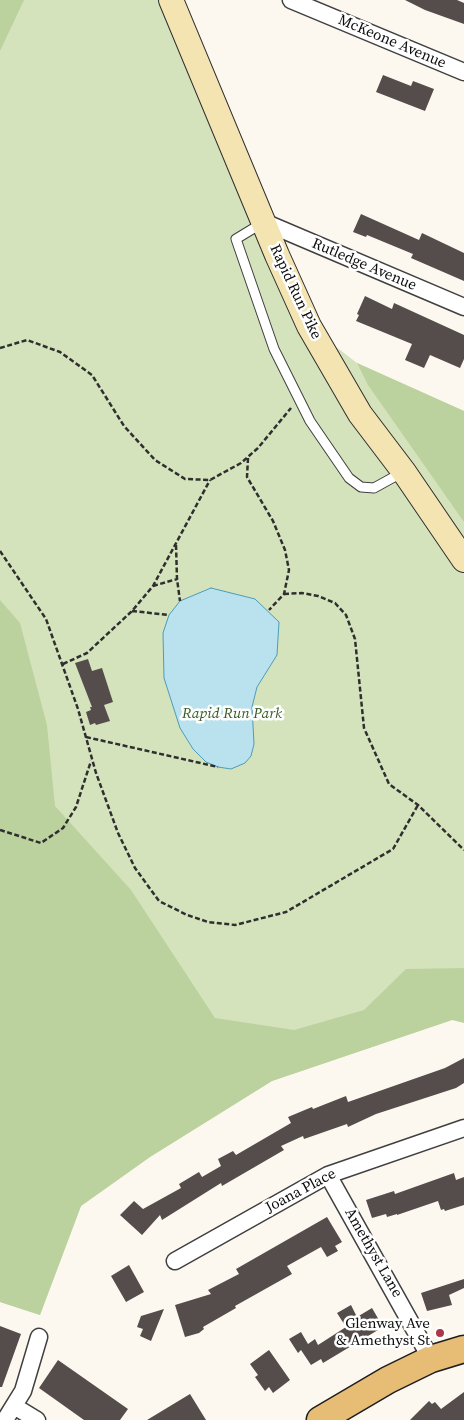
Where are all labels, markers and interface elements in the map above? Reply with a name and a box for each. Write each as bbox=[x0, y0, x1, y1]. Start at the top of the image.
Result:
street label: McKeone Avenue bbox=[335, 11, 449, 73]
street label: Rutledge Avenue bbox=[309, 235, 419, 295]
street label: Rapid Run Pike bbox=[265, 242, 325, 342]
park label: Rapid Run Park bbox=[182, 705, 282, 723]
street label: Joana Place bbox=[263, 1165, 339, 1217]
street label: Amethyst Lane bbox=[340, 1205, 406, 1301]
place label: Glenway Ave & Amethyst St bbox=[336, 1315, 430, 1350]
marker: Glenway Ave & Amethyst St bbox=[434, 1327, 446, 1339]

